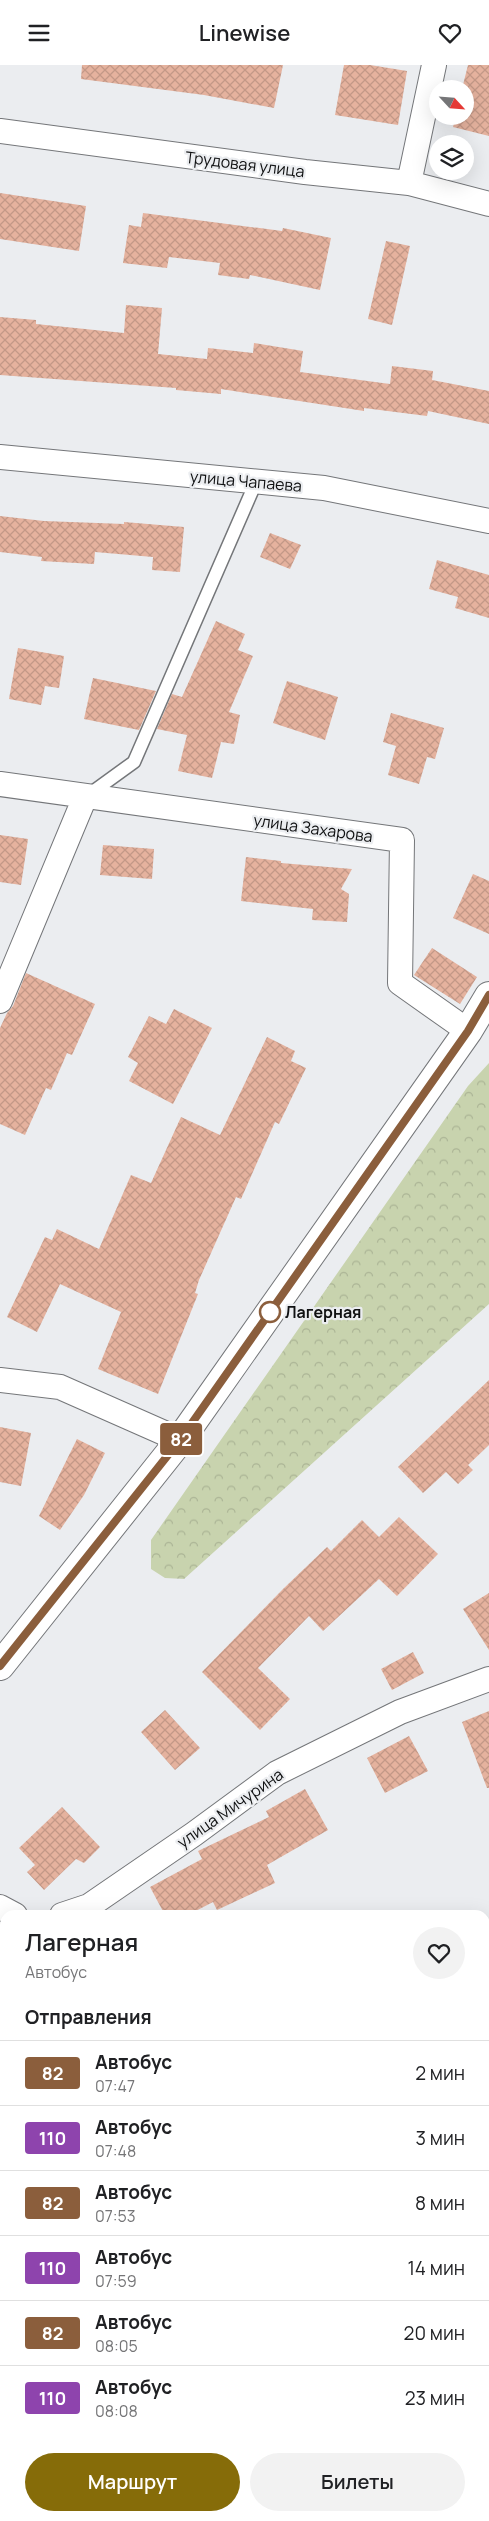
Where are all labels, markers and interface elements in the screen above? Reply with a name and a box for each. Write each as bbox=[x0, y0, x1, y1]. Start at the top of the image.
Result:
text: Linewise bbox=[199, 18, 290, 48]
icon: menu bbox=[25, 19, 53, 47]
icon: heart bbox=[436, 19, 464, 47]
north arrow bbox=[429, 80, 474, 125]
map controls bbox=[429, 80, 474, 180]
button: layers bbox=[429, 135, 474, 180]
street label: Трудовая улица bbox=[184, 146, 306, 182]
street label: улица Чапаева bbox=[189, 465, 303, 497]
street label: улица Захарова bbox=[252, 809, 374, 847]
marker: Лагерная bbox=[259, 1301, 281, 1323]
place label: Лагерная bbox=[285, 1301, 361, 1323]
line badge: 82 bbox=[158, 1423, 204, 1455]
text: 82 bbox=[170, 1427, 192, 1451]
street label: улица Мичурина bbox=[172, 1763, 288, 1853]
text: Лагерная bbox=[25, 1925, 138, 1958]
button: heart bbox=[413, 1927, 465, 1979]
text: Автобус bbox=[25, 1961, 87, 1983]
text: Отправления bbox=[25, 2004, 152, 2030]
text: Автобус bbox=[95, 2049, 172, 2075]
text: 2 мин bbox=[415, 2060, 465, 2086]
text: 82 bbox=[42, 2061, 63, 2085]
text: 07:47 bbox=[95, 2075, 135, 2097]
text: Автобус bbox=[95, 2114, 172, 2140]
text: 3 мин bbox=[416, 2125, 465, 2151]
text: 110 bbox=[39, 2126, 66, 2150]
text: 07:48 bbox=[95, 2140, 136, 2162]
text: Автобус bbox=[95, 2179, 172, 2205]
text: 8 мин bbox=[415, 2190, 465, 2216]
text: 82 bbox=[42, 2191, 63, 2215]
text: 07:53 bbox=[95, 2205, 136, 2227]
text: Автобус bbox=[95, 2244, 172, 2270]
text: 14 мин bbox=[407, 2255, 465, 2281]
text: 110 bbox=[39, 2256, 66, 2280]
text: 07:59 bbox=[95, 2270, 137, 2292]
text: Автобус bbox=[95, 2309, 172, 2335]
text: 20 мин bbox=[404, 2320, 465, 2346]
text: 82 bbox=[42, 2321, 63, 2345]
text: 08:05 bbox=[95, 2335, 138, 2357]
text: Автобус bbox=[95, 2374, 172, 2400]
text: 23 мин bbox=[405, 2385, 465, 2411]
text: 110 bbox=[39, 2386, 66, 2410]
text: 08:08 bbox=[95, 2400, 138, 2422]
button: Маршрут bbox=[25, 2453, 240, 2511]
button: Билеты bbox=[250, 2453, 465, 2511]

